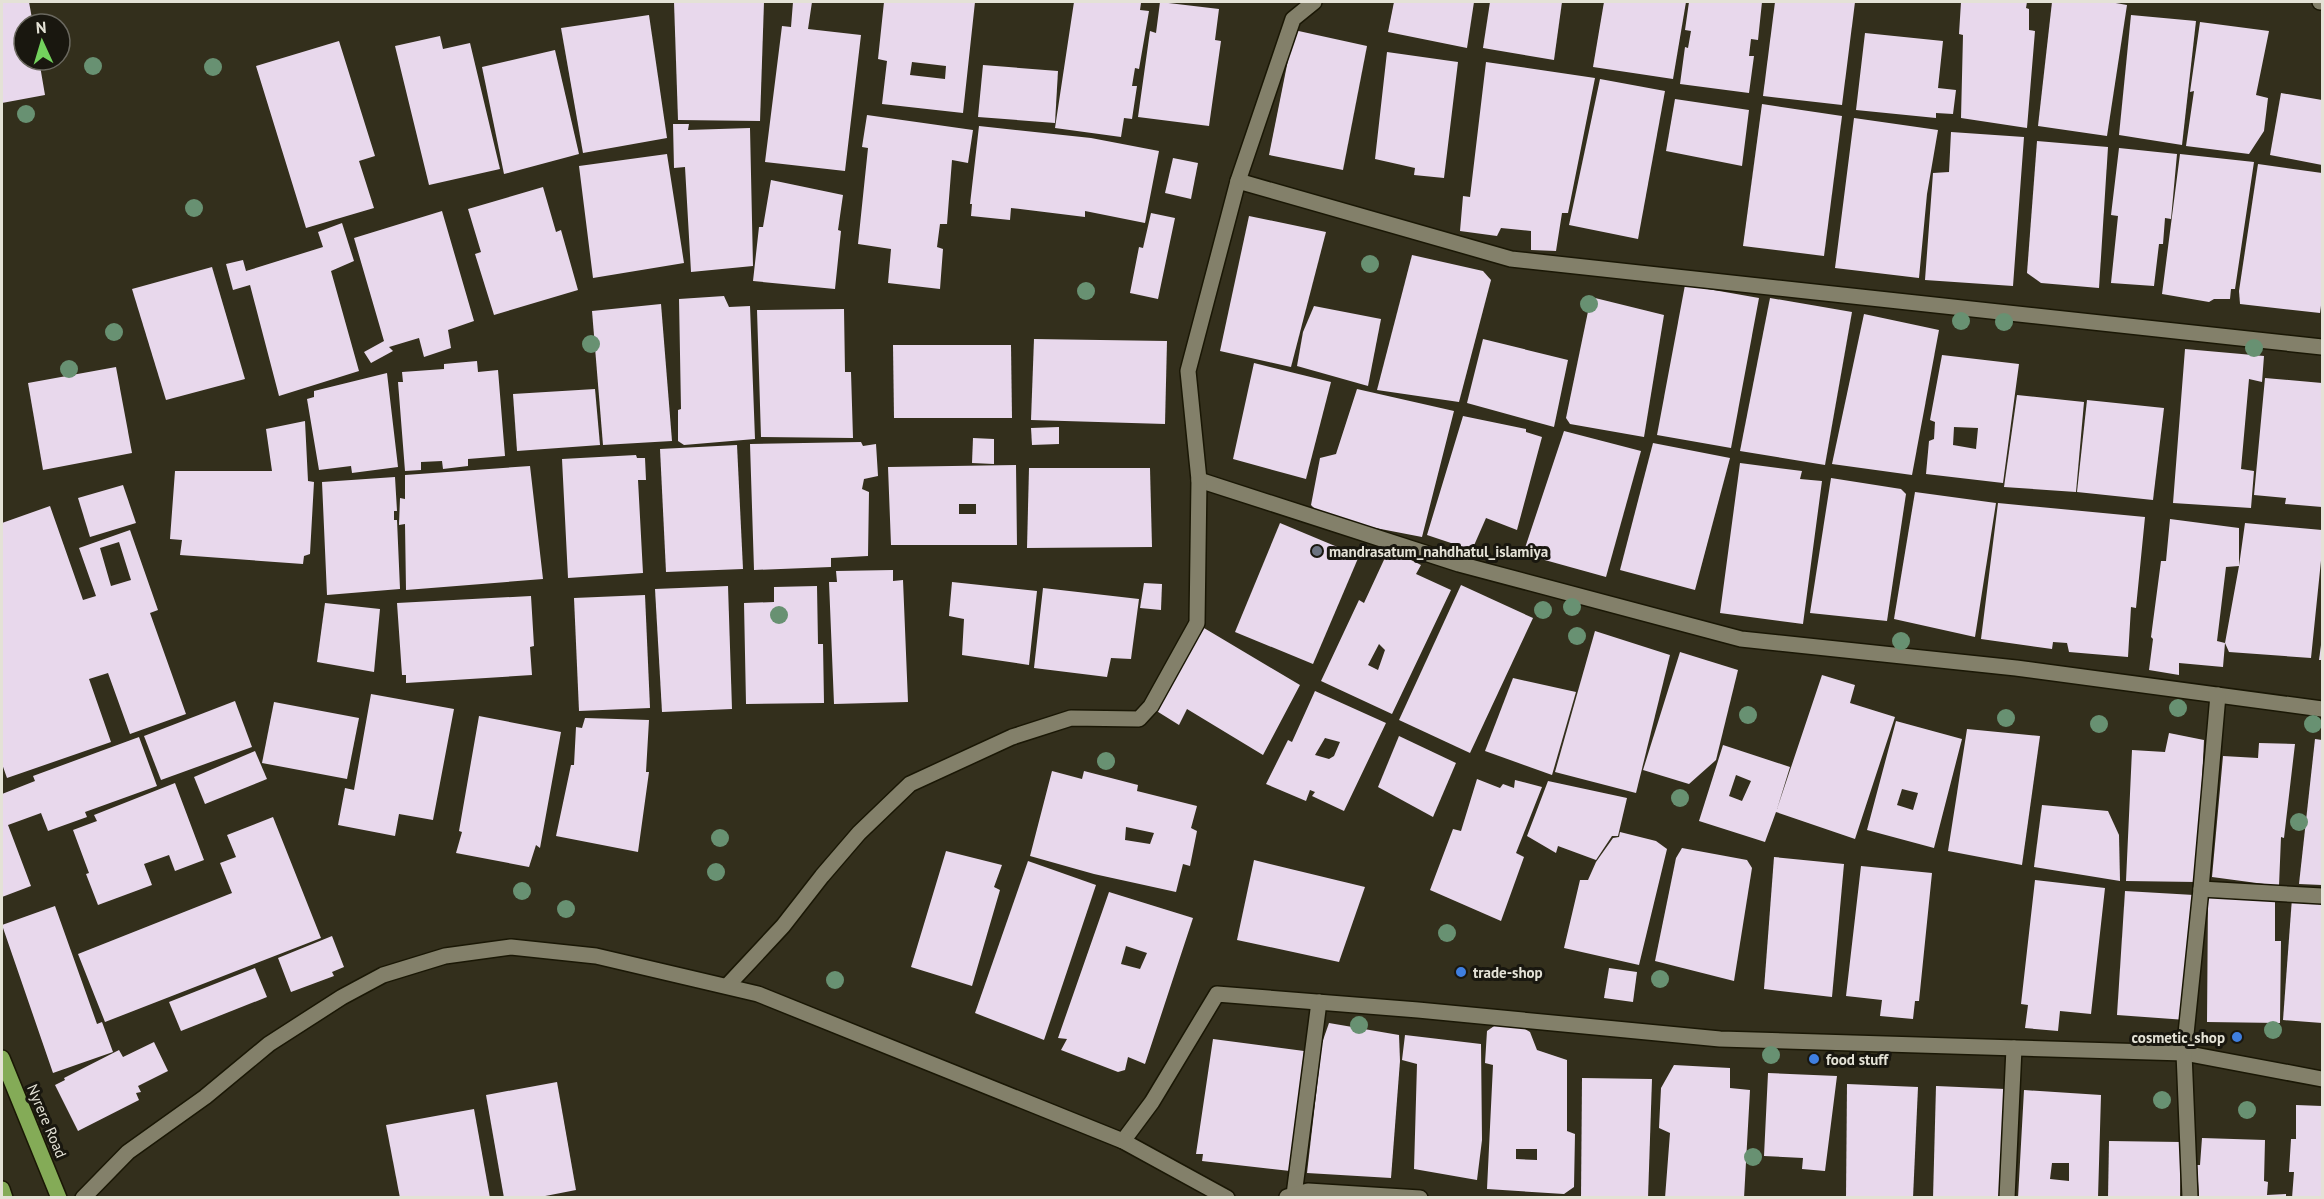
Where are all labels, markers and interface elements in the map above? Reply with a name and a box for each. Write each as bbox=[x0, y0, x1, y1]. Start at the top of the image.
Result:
north arrow bbox=[12, 12, 72, 72]
text: N bbox=[35, 17, 47, 37]
place label: mandrasatum_nahdhatul_islamiya bbox=[1329, 542, 1548, 561]
marker: mandrasatum_nahdhatul_islamiya bbox=[1310, 544, 1324, 558]
place label: trade-shop bbox=[1473, 963, 1543, 982]
marker: trade-shop bbox=[1454, 965, 1468, 979]
place label: cosmetic_shop bbox=[2132, 1028, 2225, 1047]
marker: cosmetic_shop bbox=[2230, 1030, 2244, 1044]
place label: food stuff bbox=[1826, 1050, 1889, 1069]
marker: food stuff bbox=[1807, 1052, 1821, 1066]
street label: Nyrere Road bbox=[23, 1081, 71, 1161]

